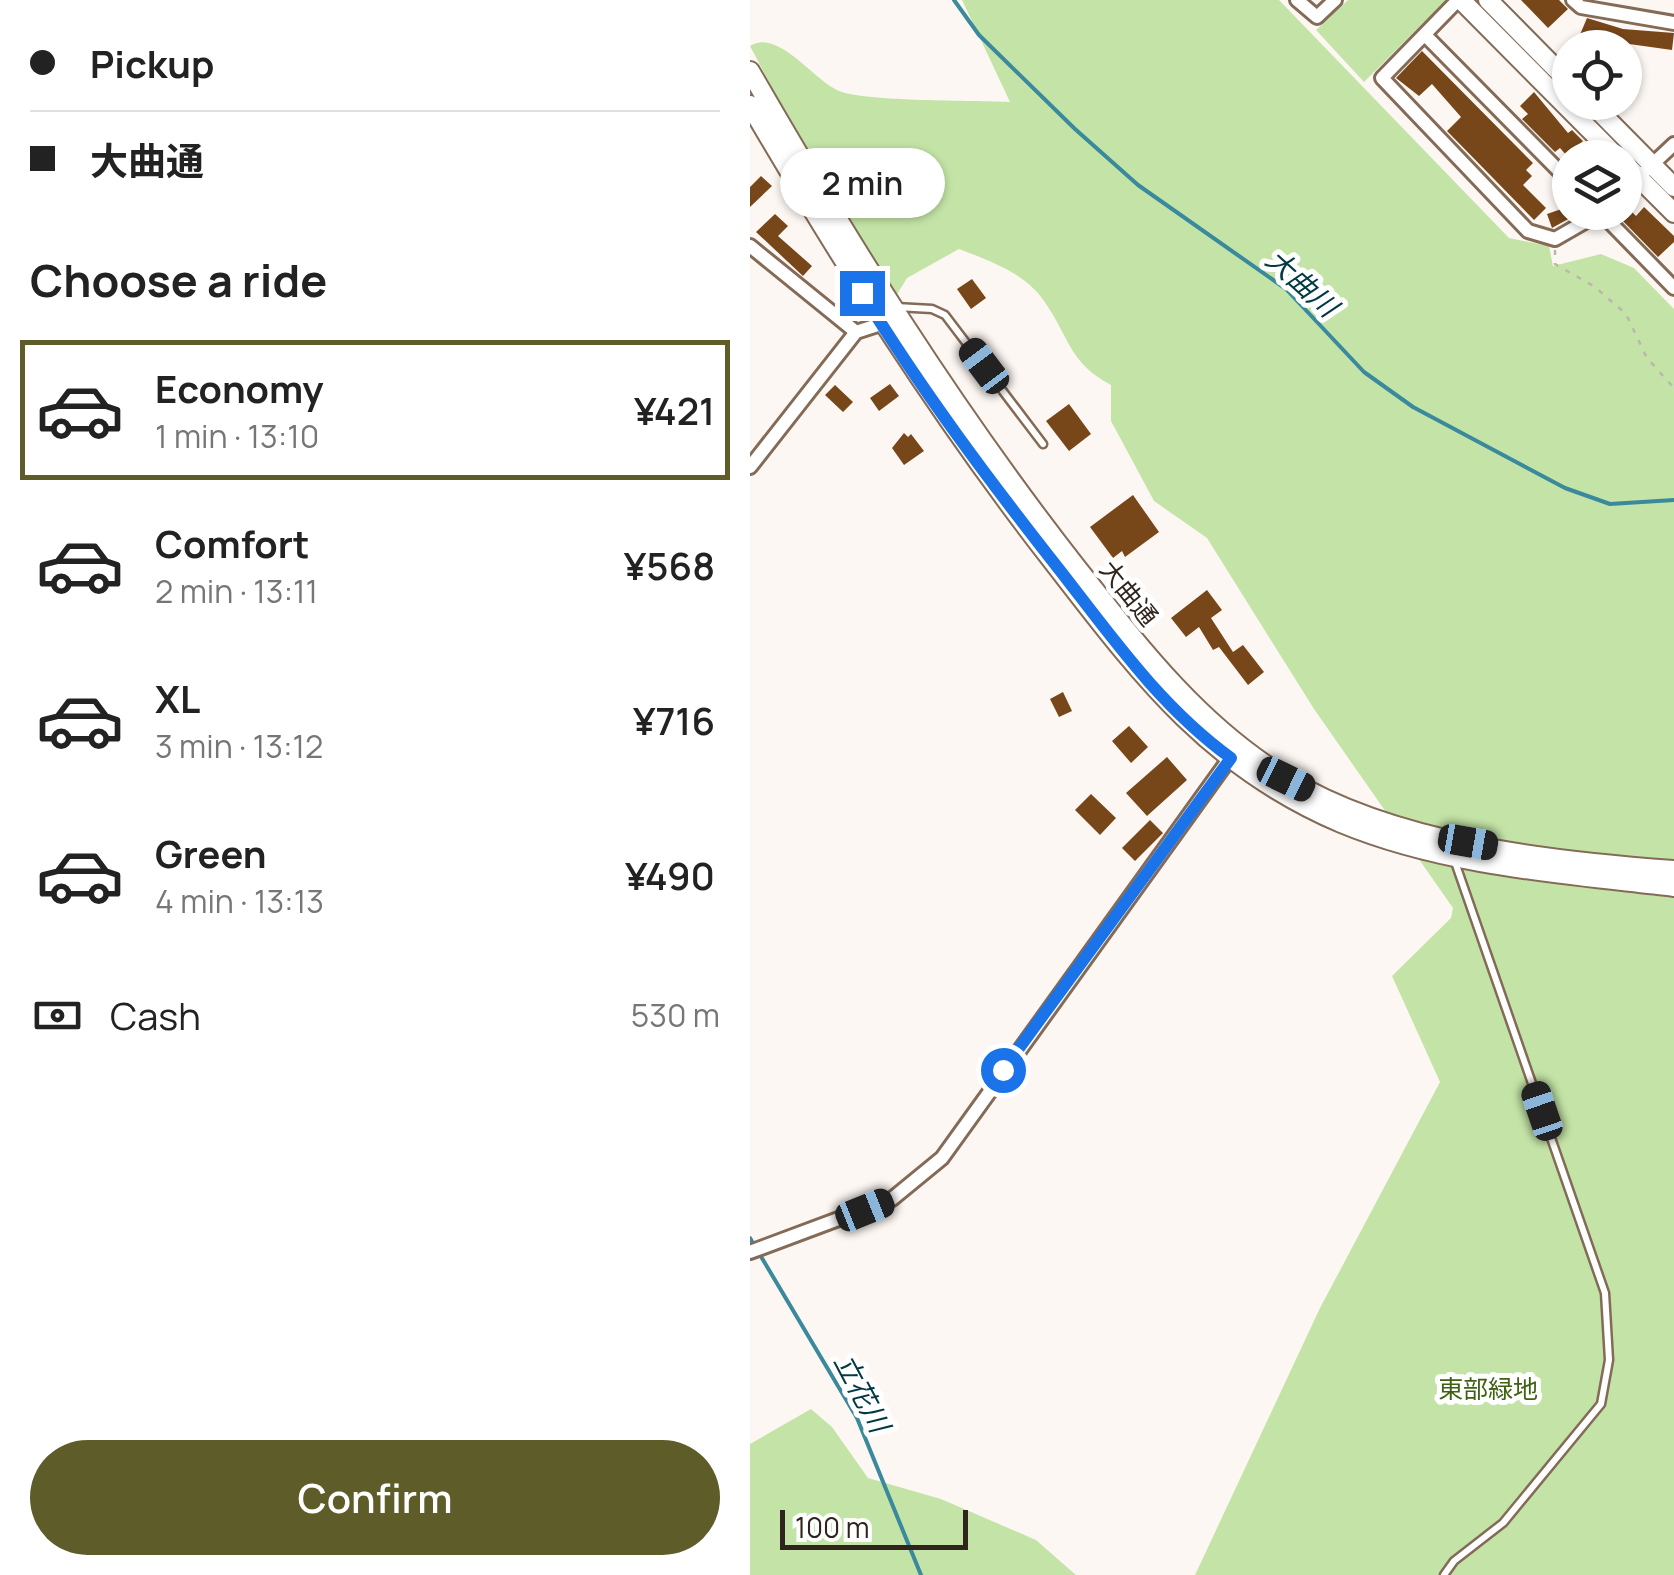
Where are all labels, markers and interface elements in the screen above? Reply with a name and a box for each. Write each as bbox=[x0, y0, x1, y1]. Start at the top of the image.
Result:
map controls bbox=[1552, 30, 1642, 230]
button: locate bbox=[1552, 30, 1642, 120]
text: Pickup bbox=[90, 37, 214, 89]
text: 大曲通 bbox=[90, 134, 204, 186]
button: layers bbox=[1552, 140, 1642, 230]
callout: 2 min bbox=[779, 148, 944, 218]
text: 2 min bbox=[822, 161, 903, 205]
water label: 大曲川 bbox=[1259, 240, 1349, 326]
text: Choose a ride bbox=[30, 249, 327, 311]
route end bbox=[840, 271, 885, 316]
car bbox=[954, 333, 1014, 399]
text: Economy bbox=[155, 362, 324, 414]
icon: car bbox=[35, 365, 125, 455]
text: ¥421 bbox=[634, 384, 715, 436]
text: 1 min · 13:10 bbox=[155, 414, 319, 458]
text: Comfort bbox=[155, 517, 309, 569]
icon: car bbox=[35, 520, 125, 610]
text: ¥568 bbox=[624, 539, 715, 591]
street label: 大曲通 bbox=[1092, 553, 1167, 633]
text: 2 min · 13:11 bbox=[155, 569, 318, 613]
text: XL bbox=[155, 672, 200, 724]
icon: car bbox=[35, 675, 125, 765]
text: ¥716 bbox=[633, 694, 715, 746]
text: 3 min · 13:12 bbox=[155, 724, 323, 768]
car bbox=[1252, 752, 1320, 806]
car bbox=[1436, 822, 1500, 862]
text: Green bbox=[155, 827, 267, 879]
icon: car bbox=[35, 830, 125, 920]
text: ¥490 bbox=[625, 849, 715, 901]
text: 4 min · 13:13 bbox=[155, 879, 324, 923]
icon: cash bbox=[30, 988, 85, 1043]
text: Cash bbox=[110, 989, 201, 1041]
text: 530 m bbox=[631, 993, 720, 1037]
route start bbox=[981, 1048, 1026, 1093]
car bbox=[1518, 1078, 1566, 1144]
car bbox=[832, 1185, 898, 1235]
water label: 立花川 bbox=[826, 1347, 901, 1441]
park label: 東部緑地 bbox=[1438, 1371, 1538, 1406]
button: Confirm bbox=[30, 1440, 720, 1555]
scale bar bbox=[780, 1505, 968, 1550]
text: 100 m bbox=[795, 1508, 869, 1546]

